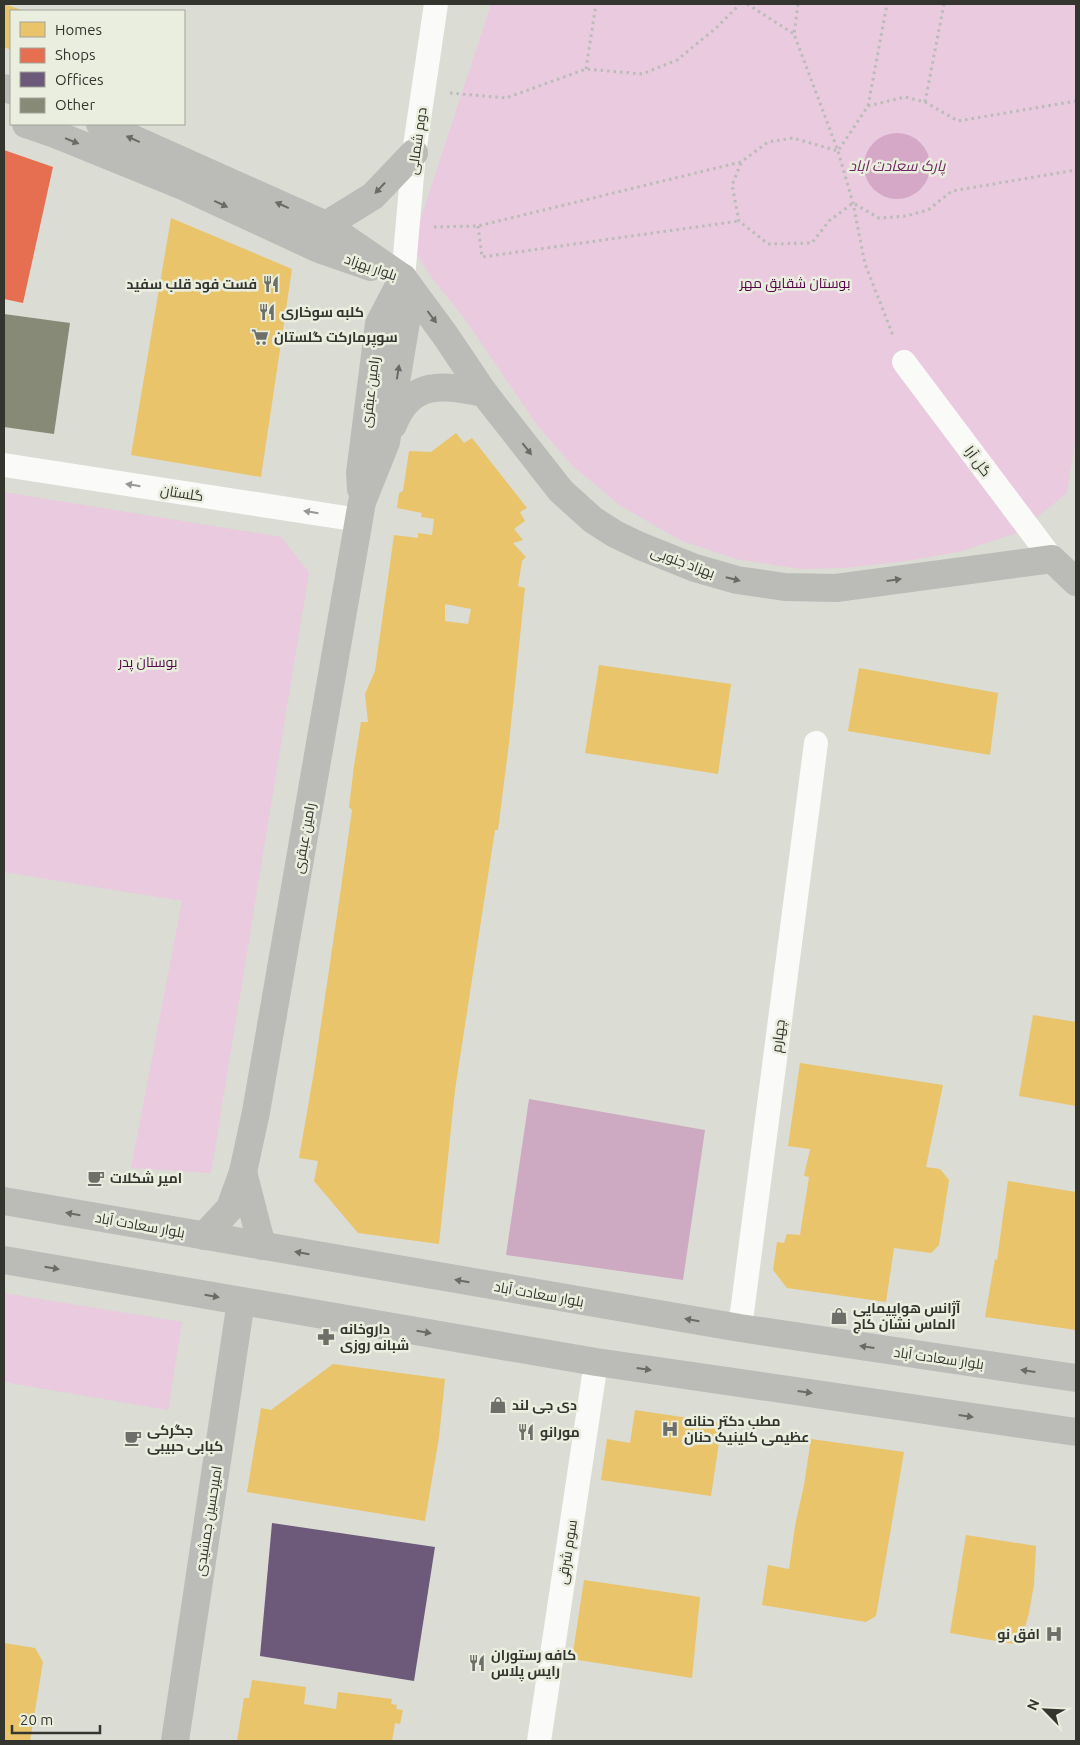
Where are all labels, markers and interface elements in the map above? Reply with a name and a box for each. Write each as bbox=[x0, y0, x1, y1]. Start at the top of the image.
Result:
legend bbox=[10, 10, 185, 125]
text: Homes bbox=[55, 21, 102, 38]
text: Shops bbox=[55, 46, 96, 63]
text: Offices bbox=[55, 71, 103, 88]
text: Other bbox=[55, 96, 95, 113]
street label: دوم شمالی bbox=[404, 106, 432, 176]
one-way arrow bbox=[126, 134, 140, 142]
one-way arrow bbox=[65, 137, 79, 145]
water label: پارک سعادت اباد bbox=[849, 157, 946, 176]
one-way arrow bbox=[374, 182, 386, 194]
one-way arrow bbox=[214, 200, 229, 209]
one-way arrow bbox=[275, 201, 289, 209]
street label: بلوار بهزاد bbox=[343, 251, 399, 283]
restaurant icon: فست فود قلب سفید bbox=[261, 274, 281, 294]
park label: بوستان شقایق مهر bbox=[739, 275, 850, 292]
place label: فست فود قلب سفید bbox=[127, 276, 257, 293]
restaurant icon: کلبه سوخاری bbox=[257, 302, 277, 322]
place label: کلبه سوخاری bbox=[281, 304, 364, 321]
one-way arrow bbox=[427, 310, 437, 324]
supermarket icon: سوپرمارکت گلستان bbox=[250, 327, 270, 347]
place label: سوپرمارکت گلستان bbox=[274, 329, 398, 348]
street label: رامین عبقری bbox=[358, 355, 382, 429]
one-way arrow bbox=[394, 363, 402, 379]
one-way arrow bbox=[522, 442, 532, 456]
street label: گل آرا bbox=[961, 443, 995, 479]
one-way arrow bbox=[125, 481, 141, 489]
street label: گلستان bbox=[159, 482, 205, 504]
one-way arrow bbox=[303, 508, 319, 516]
street label: بهزاد جنوبی bbox=[649, 543, 717, 581]
one-way arrow bbox=[726, 575, 741, 583]
one-way arrow bbox=[887, 576, 903, 584]
park label: بوستان پدر bbox=[117, 654, 178, 672]
street label: رامین عبقری bbox=[290, 801, 318, 875]
street label: چهارم bbox=[768, 1018, 790, 1054]
cafe icon: امیر شکلات bbox=[86, 1168, 106, 1188]
place label: امیر شکلات bbox=[110, 1170, 182, 1187]
one-way arrow bbox=[65, 1209, 81, 1217]
street label: بلوار سعادت آباد bbox=[94, 1209, 186, 1241]
one-way arrow bbox=[294, 1248, 310, 1256]
one-way arrow bbox=[44, 1265, 60, 1273]
one-way arrow bbox=[454, 1276, 470, 1284]
street label: بلوار سعادت آباد bbox=[493, 1278, 585, 1310]
one-way arrow bbox=[204, 1292, 220, 1300]
place label: آژانس هواپیمایی الماس نشان کاج bbox=[853, 1300, 961, 1334]
shop icon: آژانس هواپیمایی الماس نشان کاج bbox=[829, 1306, 849, 1326]
one-way arrow bbox=[683, 1316, 699, 1324]
place label: داروخانه شبانه روزی bbox=[340, 1321, 409, 1354]
pharmacy icon: داروخانه شبانه روزی bbox=[316, 1327, 336, 1347]
one-way arrow bbox=[416, 1329, 432, 1337]
one-way arrow bbox=[859, 1343, 875, 1351]
street label: بلوار سعادت آباد bbox=[893, 1344, 985, 1372]
one-way arrow bbox=[636, 1365, 652, 1373]
one-way arrow bbox=[1020, 1367, 1036, 1375]
one-way arrow bbox=[797, 1389, 813, 1397]
shop icon: دی جی لند bbox=[488, 1395, 508, 1415]
place label: دی جی لند bbox=[512, 1397, 577, 1414]
one-way arrow bbox=[958, 1412, 974, 1420]
place label: مطب دکتر حنانه عظیمی کلینیک حنان bbox=[684, 1413, 809, 1446]
hospital icon: مطب دکتر حنانه عظیمی کلینیک حنان bbox=[660, 1419, 680, 1439]
place label: جگرکی کبابی حبیبی bbox=[147, 1422, 223, 1455]
restaurant icon: مورانو bbox=[516, 1422, 536, 1442]
place label: مورانو bbox=[540, 1424, 580, 1441]
cafe icon: جگرکی کبابی حبیبی bbox=[123, 1428, 143, 1448]
street label: امیرحسین جمشیدی bbox=[191, 1465, 225, 1577]
street label: سوم شرقی bbox=[554, 1519, 582, 1586]
hospital icon: افق نو bbox=[1044, 1624, 1064, 1644]
place label: افق نو bbox=[997, 1626, 1040, 1643]
place label: کافه رستوران رایس پلاس bbox=[491, 1647, 576, 1682]
restaurant icon: کافه رستوران رایس پلاس bbox=[467, 1653, 487, 1673]
north arrow bbox=[1020, 1685, 1070, 1735]
text: N bbox=[1024, 1697, 1043, 1713]
scale bar bbox=[12, 1702, 100, 1734]
text: 20 m bbox=[20, 1711, 53, 1728]

